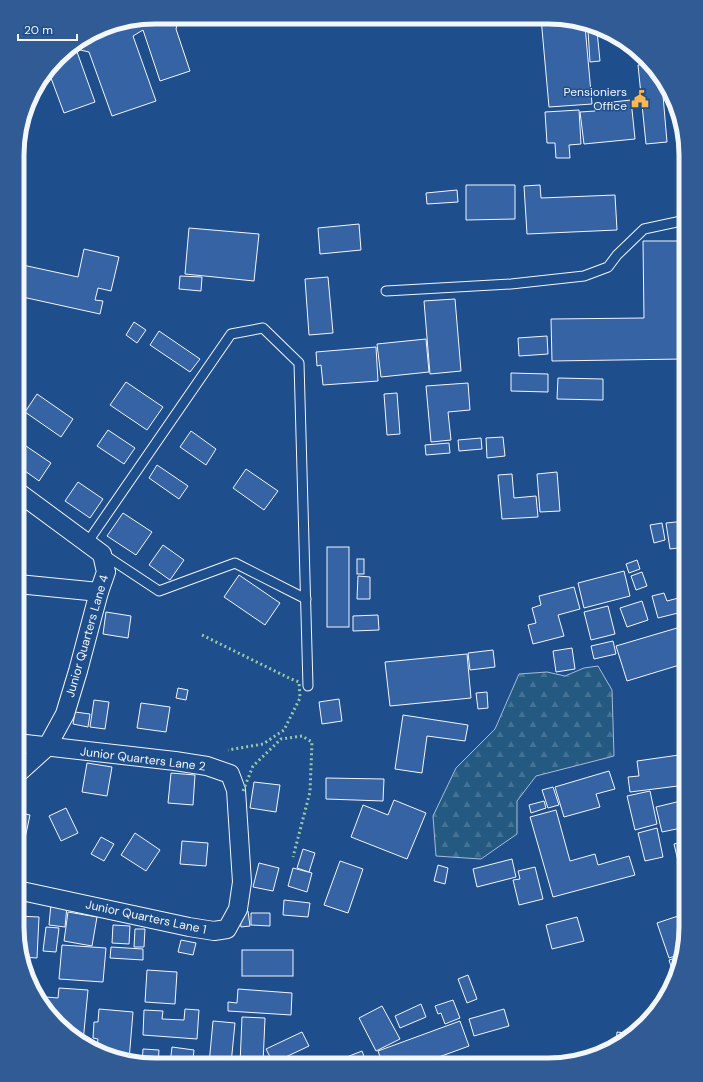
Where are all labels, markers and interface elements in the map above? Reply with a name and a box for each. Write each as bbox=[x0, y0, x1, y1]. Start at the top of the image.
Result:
scale bar bbox=[18, 16, 77, 42]
text: 20 m bbox=[24, 22, 53, 38]
place label: Pensioniers Office bbox=[564, 84, 627, 114]
public building icon: Pensioniers Office bbox=[630, 89, 650, 109]
street label: Junior Quarters Lane 4 bbox=[62, 573, 112, 699]
street label: Junior Quarters Lane 2 bbox=[79, 743, 207, 775]
street label: Junior Quarters Lane 1 bbox=[84, 896, 208, 938]

